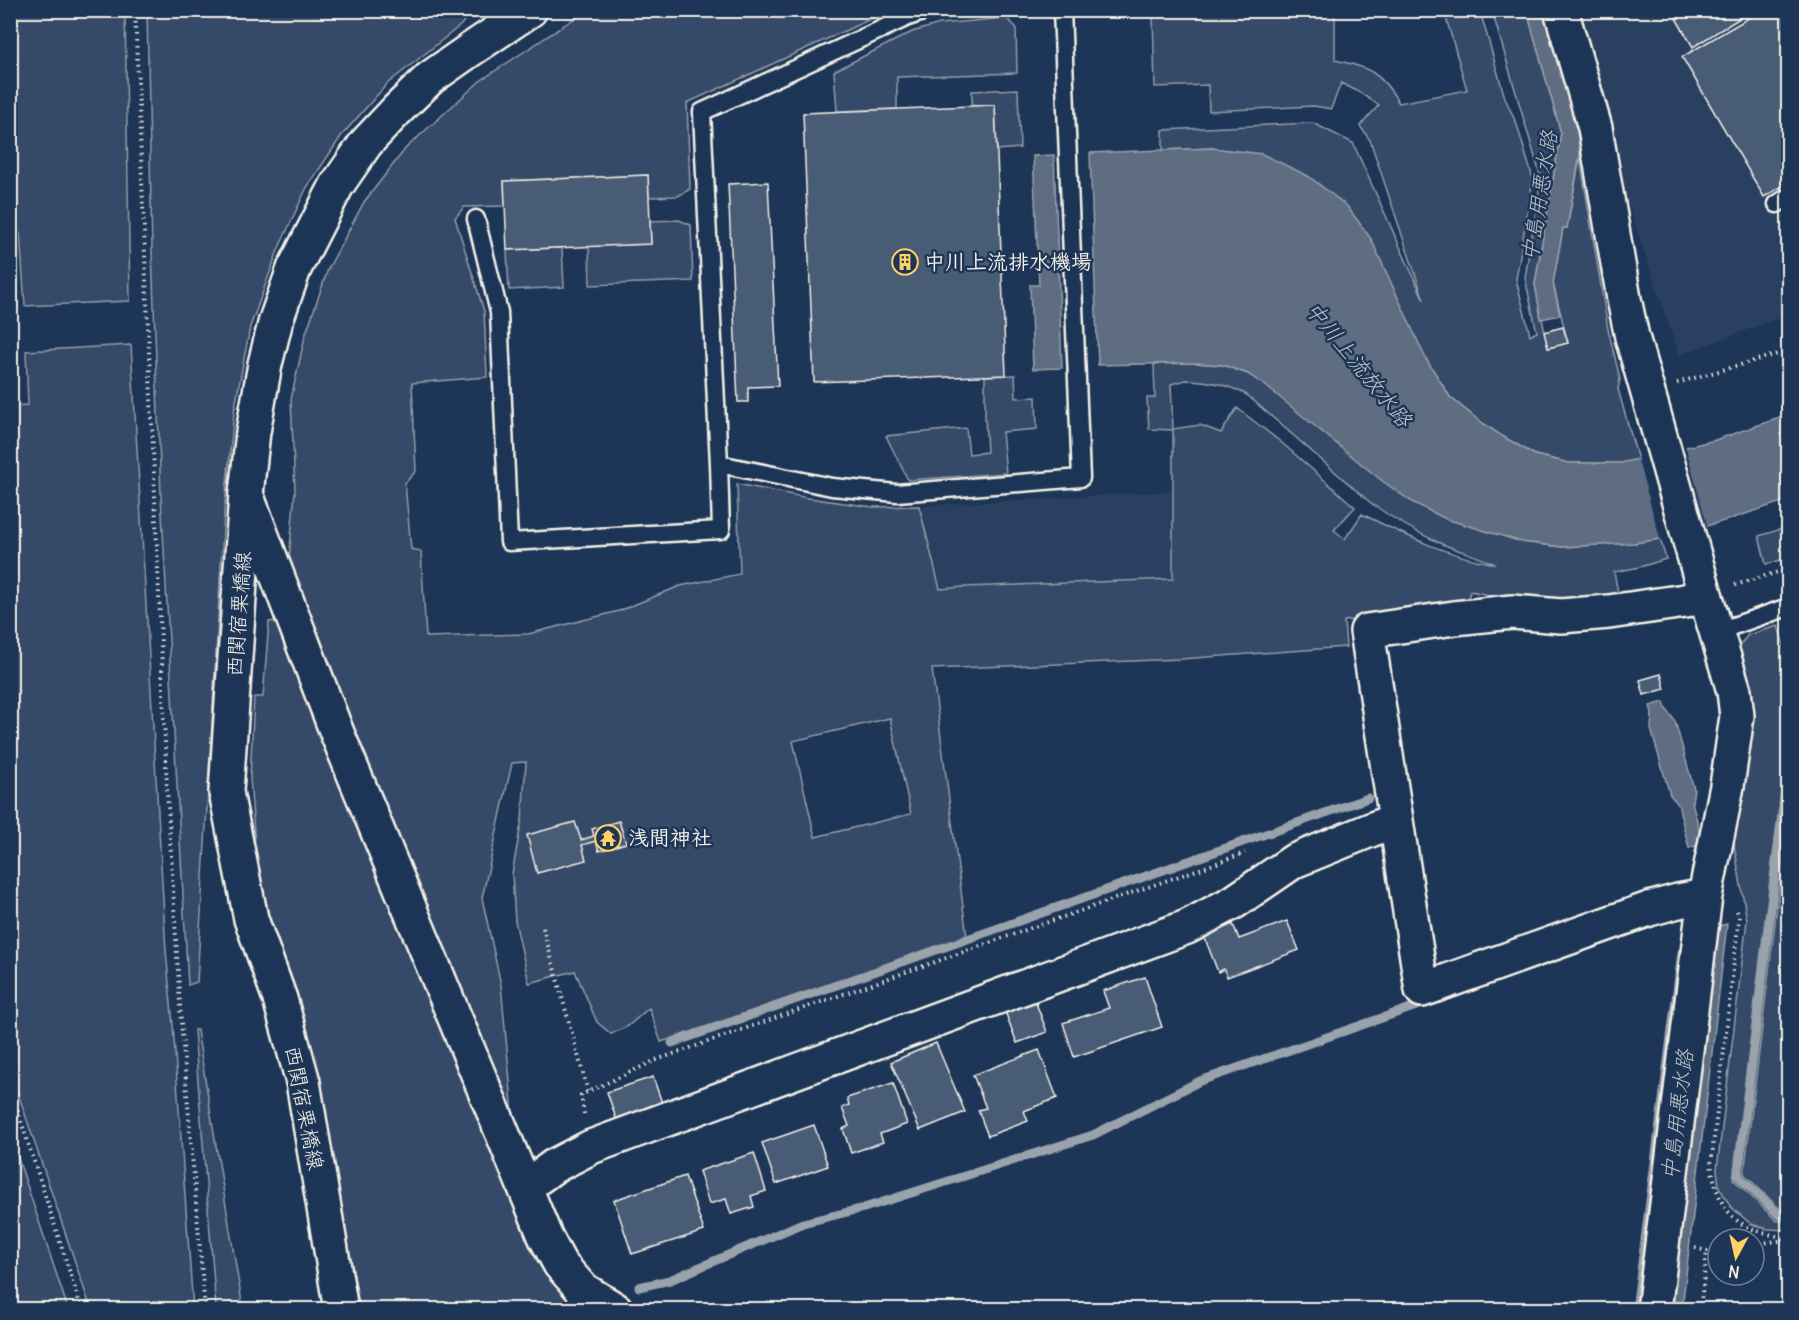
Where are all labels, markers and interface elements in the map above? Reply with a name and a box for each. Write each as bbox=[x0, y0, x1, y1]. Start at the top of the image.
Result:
water label: 中島用悪水路 bbox=[1515, 127, 1563, 263]
building icon: 中川上流排水機場 bbox=[890, 247, 920, 277]
place label: 中川上流排水機場 bbox=[924, 248, 1092, 275]
water label: 中川上流放水路 bbox=[1300, 295, 1420, 434]
street label: 西関宿栗橋線 bbox=[221, 550, 256, 678]
temple icon: 浅間神社 bbox=[593, 823, 623, 853]
place label: 浅間神社 bbox=[628, 824, 712, 851]
street label: 西関宿栗橋線 bbox=[279, 1043, 330, 1172]
water label: 中島用悪水路 bbox=[1655, 1046, 1699, 1182]
north arrow bbox=[1706, 1227, 1766, 1287]
text: N bbox=[1727, 1261, 1741, 1283]

